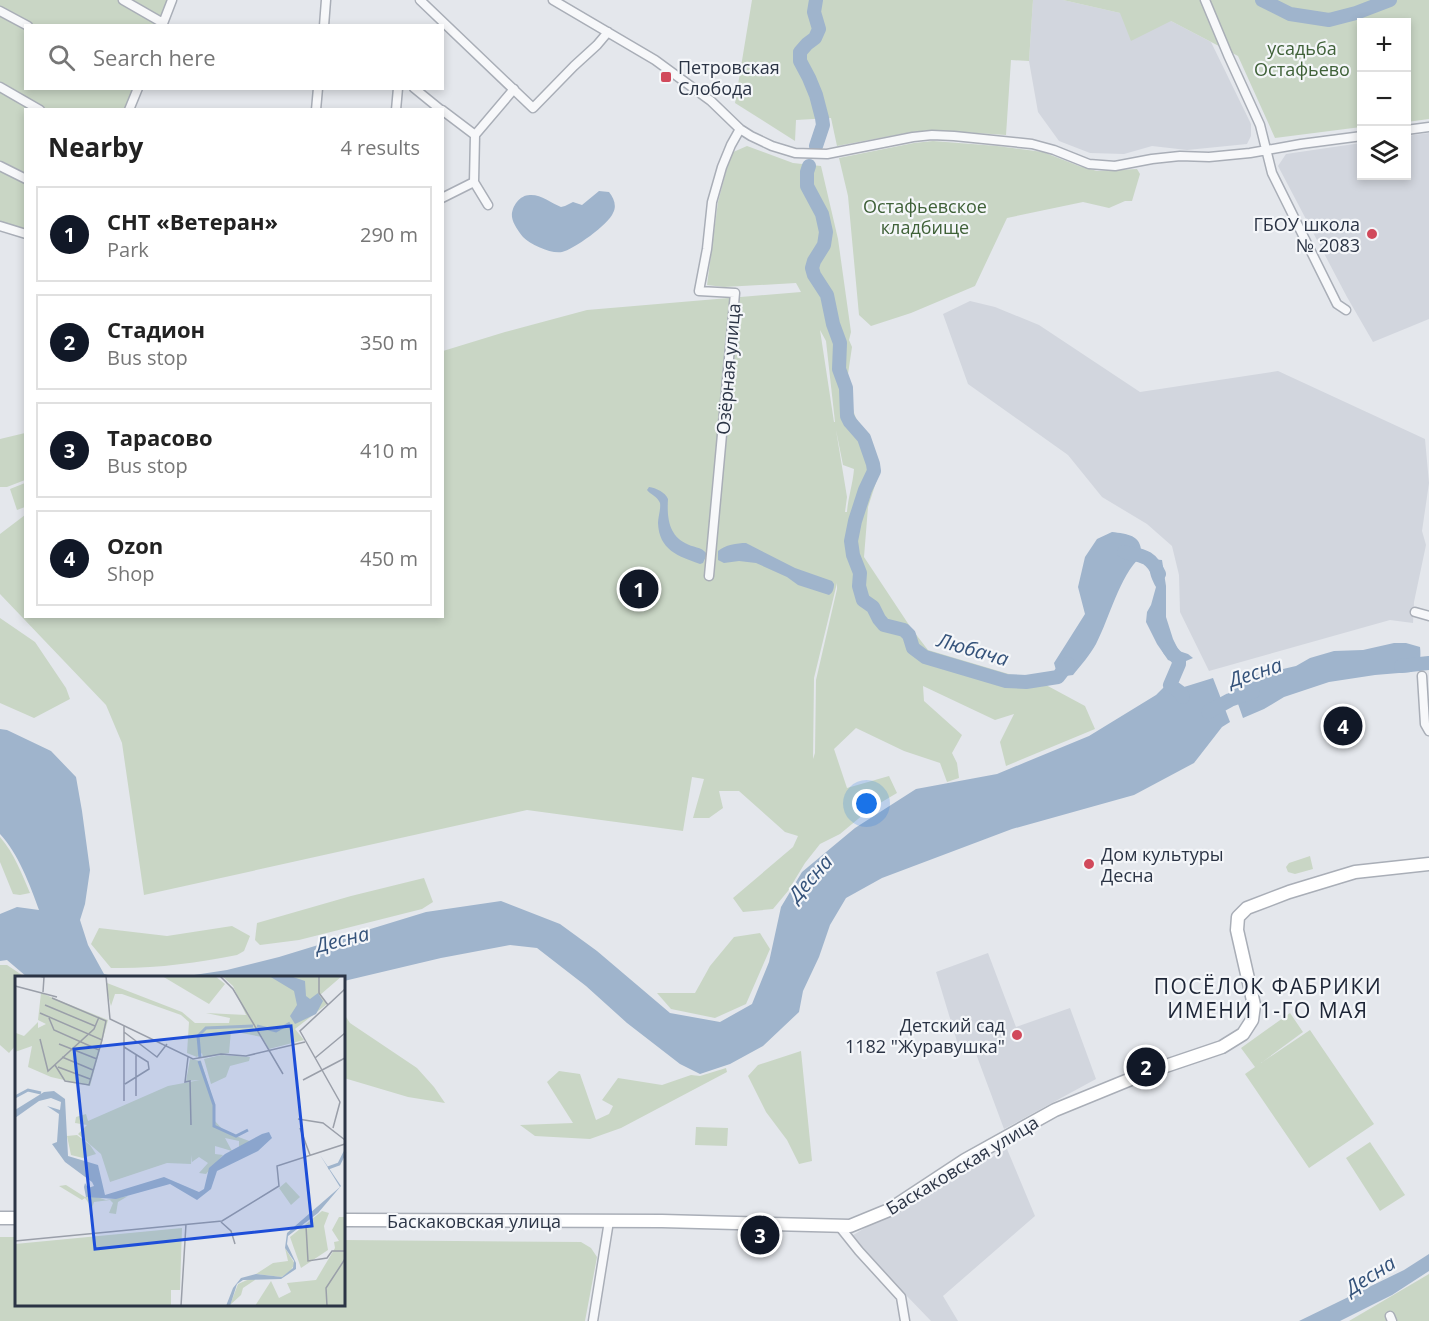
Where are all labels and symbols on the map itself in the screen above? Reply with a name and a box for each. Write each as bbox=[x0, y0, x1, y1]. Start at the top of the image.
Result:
park label: усадьба Остафьево bbox=[1254, 36, 1350, 81]
place label: Петровская Слобода bbox=[678, 55, 780, 100]
marker: Петровская Слобода bbox=[659, 70, 673, 84]
park label: Остафьевское кладбище bbox=[863, 194, 987, 239]
place label: ГБОУ школа № 2083 bbox=[1253, 212, 1360, 257]
marker: ГБОУ школа № 2083 bbox=[1365, 227, 1379, 241]
street label: Озёрная улица bbox=[710, 302, 746, 436]
pin: 1 bbox=[620, 566, 658, 612]
water label: Любача bbox=[933, 626, 1012, 672]
water label: Десна bbox=[1223, 651, 1285, 694]
pin: 4 bbox=[1324, 704, 1362, 748]
your location bbox=[852, 789, 881, 818]
place label: Дом культуры Десна bbox=[1101, 842, 1224, 887]
water label: Десна bbox=[780, 849, 838, 909]
marker: Дом культуры Десна bbox=[1082, 857, 1096, 871]
water label: Десна bbox=[310, 919, 372, 959]
district label: ПОСЁЛОК ФАБРИКИ ИМЕНИ 1-ГО МАЯ bbox=[1154, 972, 1382, 1024]
inset map bbox=[15, 976, 345, 1306]
place label: Детский сад 1182 "Журавушка" bbox=[845, 1013, 1005, 1058]
marker: Детский сад 1182 "Журавушка" bbox=[1010, 1028, 1024, 1042]
pin: 2 bbox=[1126, 1044, 1166, 1090]
street label: Баскаковская улица bbox=[881, 1110, 1043, 1220]
street label: Баскаковская улица bbox=[387, 1209, 561, 1233]
pin: 3 bbox=[740, 1212, 780, 1258]
water label: Десна bbox=[1338, 1249, 1400, 1302]

